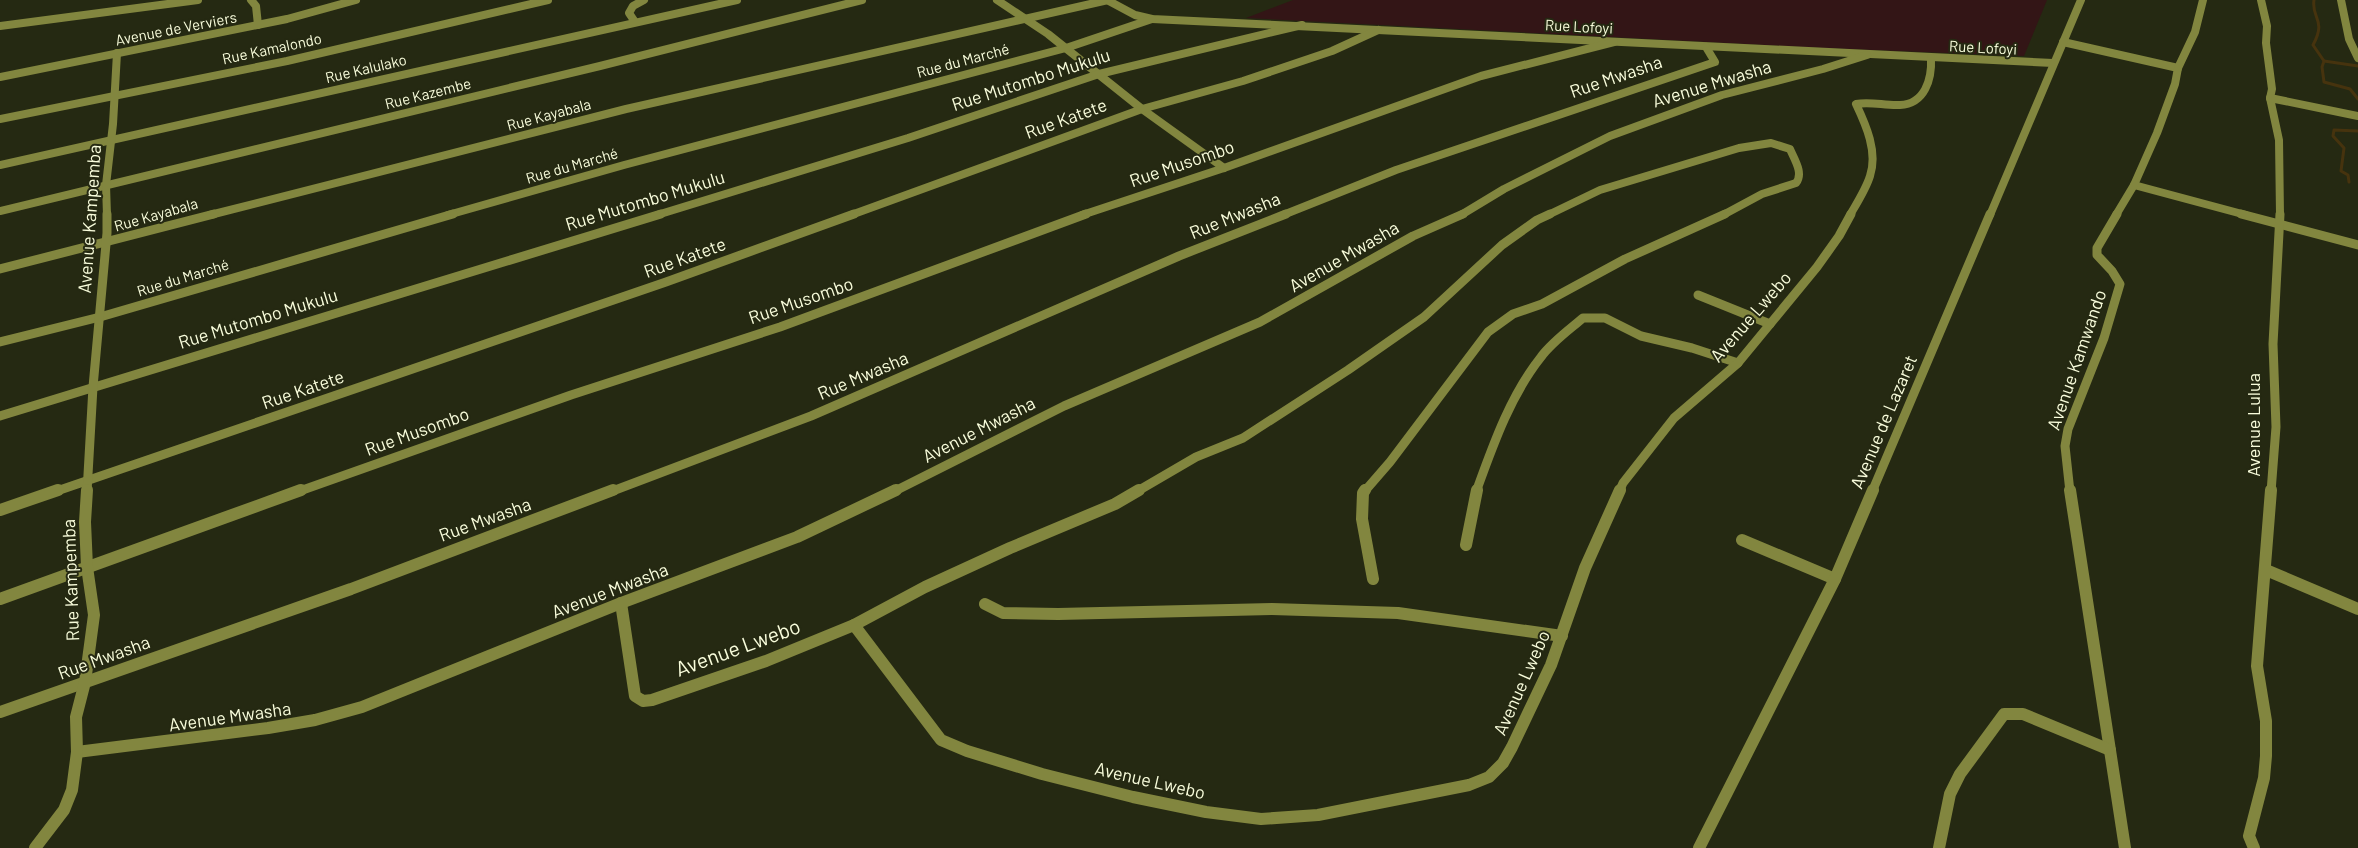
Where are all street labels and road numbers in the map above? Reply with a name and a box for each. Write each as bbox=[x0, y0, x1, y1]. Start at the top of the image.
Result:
street label: Avenue de Verviers bbox=[114, 7, 238, 49]
street label: Rue Lofoyi bbox=[1545, 15, 1614, 37]
street label: Rue Kamalondo bbox=[220, 29, 323, 67]
street label: Rue Lofoyi bbox=[1949, 36, 2018, 58]
street label: Rue du Marché bbox=[915, 39, 1011, 81]
street label: Rue Mutombo Mukulu bbox=[949, 43, 1113, 115]
street label: Rue Kalulako bbox=[323, 50, 408, 86]
street label: Rue Mwasha bbox=[1567, 50, 1665, 102]
street label: Avenue Mwasha bbox=[1650, 55, 1774, 112]
street label: Rue Kazembe bbox=[383, 74, 473, 112]
street label: Rue Katete bbox=[1022, 93, 1110, 143]
street label: Rue Kayabala bbox=[505, 94, 593, 134]
street label: Rue Musombo bbox=[1126, 135, 1237, 191]
street label: Rue du Marché bbox=[524, 143, 620, 187]
street label: Avenue Kampemba bbox=[73, 144, 105, 294]
street label: Rue Mutombo Mukulu bbox=[562, 165, 727, 235]
street label: Rue Mwasha bbox=[1186, 187, 1283, 243]
street label: Rue Kayabala bbox=[112, 193, 200, 235]
street label: Avenue Mwasha bbox=[1285, 216, 1402, 296]
street label: Rue Katete bbox=[641, 232, 729, 282]
street label: Rue du Marché bbox=[135, 255, 231, 300]
street label: Avenue Lwebo bbox=[1705, 267, 1795, 366]
street label: Rue Musombo bbox=[745, 272, 856, 328]
street label: Rue Mutombo Mukulu bbox=[175, 283, 340, 353]
street label: Avenue Kamwando bbox=[2042, 287, 2110, 433]
street label: Rue Mwasha bbox=[814, 346, 911, 404]
street label: Avenue de Lazaret bbox=[1845, 352, 1921, 492]
street label: Rue Katete bbox=[259, 365, 347, 413]
street label: Avenue Lulua bbox=[2242, 373, 2264, 477]
street label: Avenue Mwasha bbox=[919, 391, 1038, 467]
street label: Rue Musombo bbox=[362, 402, 472, 460]
street label: Rue Mwasha bbox=[436, 492, 534, 546]
street label: Rue Kampemba bbox=[57, 519, 83, 642]
street label: Avenue Mwasha bbox=[548, 558, 671, 622]
street label: Avenue Lwebo bbox=[671, 612, 803, 681]
street label: Avenue Lwebo bbox=[1488, 627, 1554, 738]
street label: Rue Mwasha bbox=[55, 630, 153, 684]
street label: Avenue Mwasha bbox=[167, 697, 292, 735]
street label: Avenue Lwebo bbox=[1093, 757, 1208, 803]

